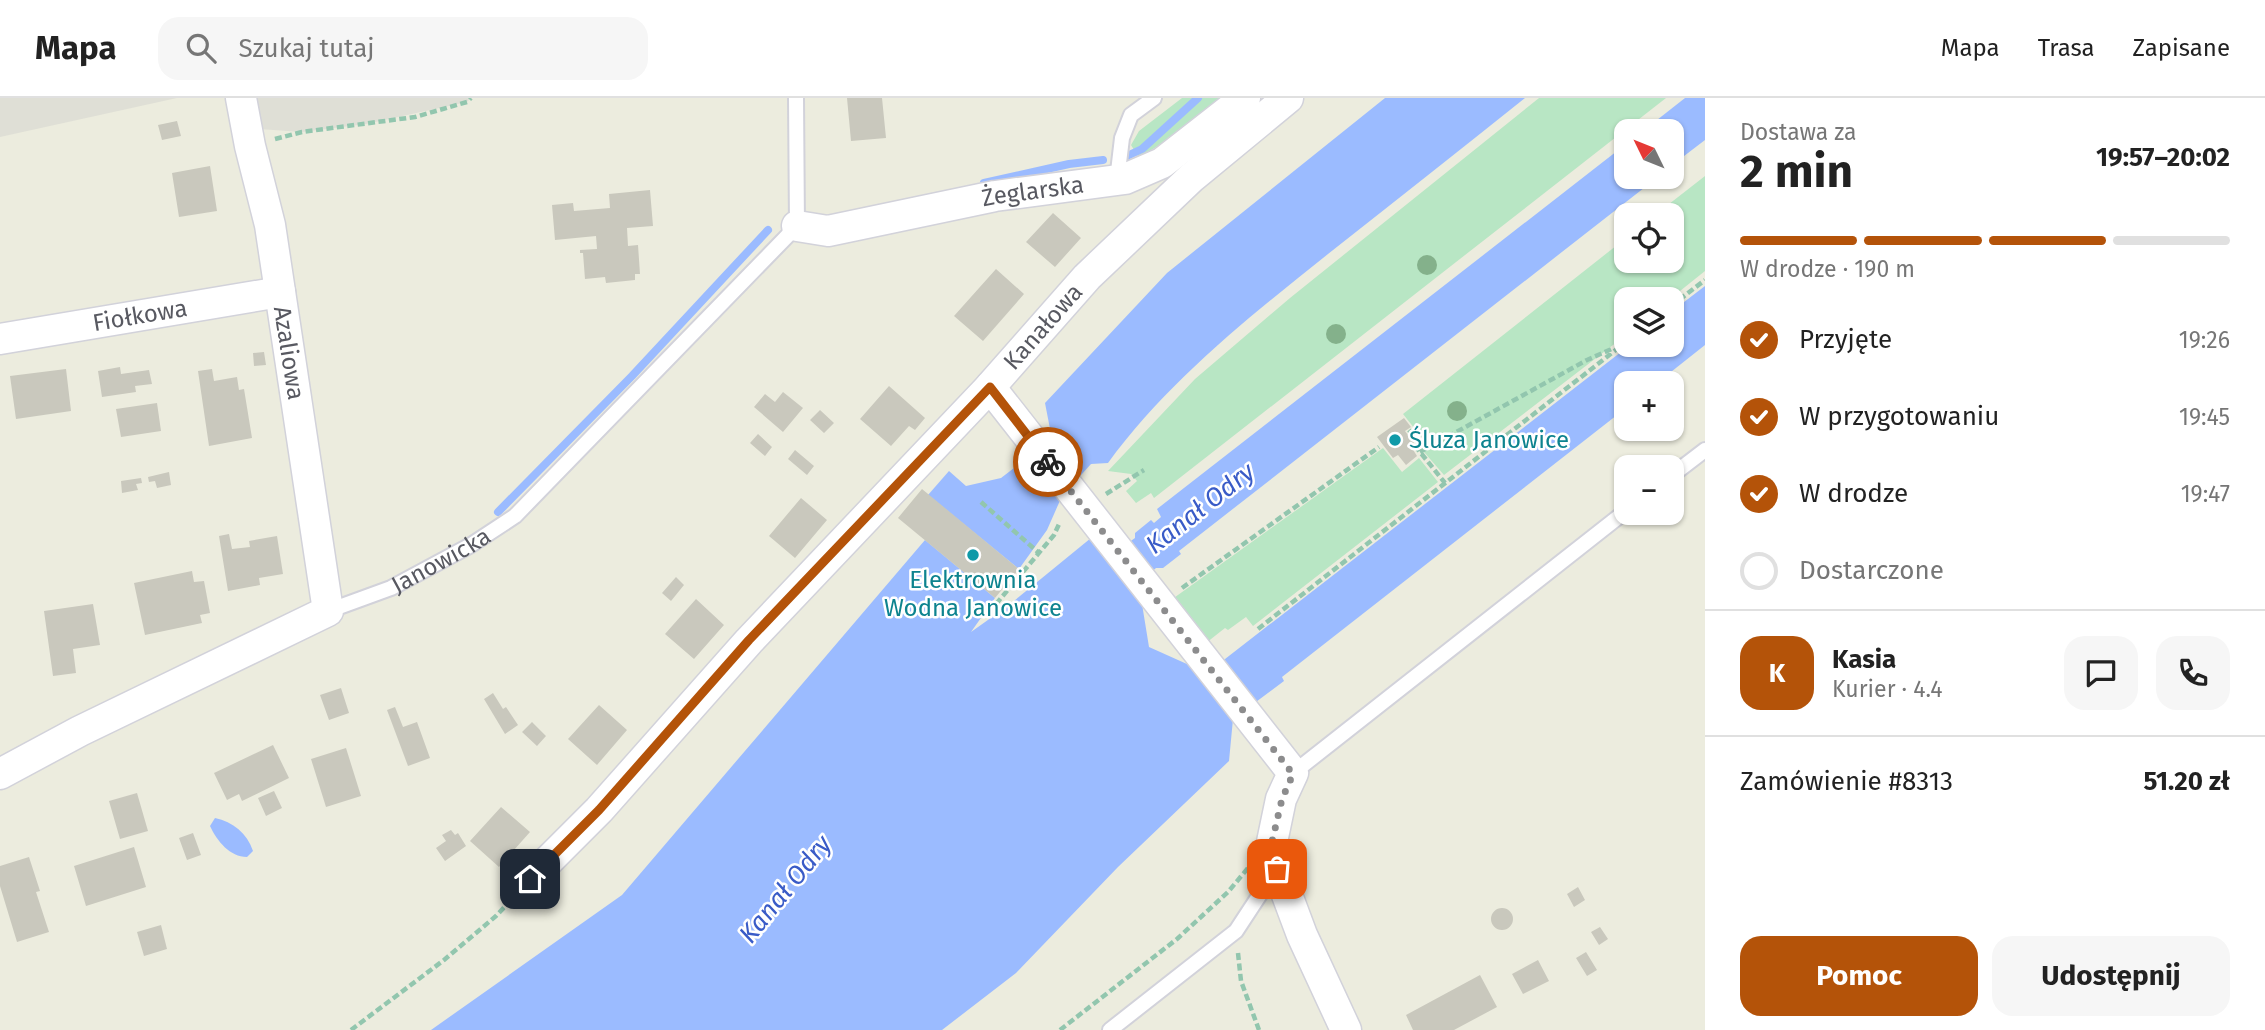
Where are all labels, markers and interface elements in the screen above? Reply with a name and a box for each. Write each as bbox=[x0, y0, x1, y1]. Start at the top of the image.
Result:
search box bbox=[158, 17, 648, 80]
text: Mapa bbox=[35, 28, 116, 68]
icon: search bbox=[182, 29, 220, 67]
text: Szukaj tutaj bbox=[238, 33, 375, 64]
text: Mapa bbox=[1941, 34, 2000, 62]
text: Trasa bbox=[2038, 34, 2095, 62]
text: Zapisane bbox=[2133, 34, 2230, 62]
text: Dostawa za bbox=[1740, 118, 1857, 146]
north arrow bbox=[1614, 119, 1684, 189]
map controls bbox=[1614, 119, 1684, 525]
text: 19:57–20:02 bbox=[2096, 142, 2230, 173]
text: 2 min bbox=[1740, 144, 1853, 199]
street label: Żeglarska bbox=[979, 171, 1085, 212]
button: locate bbox=[1614, 203, 1684, 273]
text: W drodze · 190 m bbox=[1740, 255, 1915, 283]
street label: Kanałowa bbox=[998, 278, 1088, 375]
button: layers bbox=[1614, 287, 1684, 357]
street label: Fiołkowa bbox=[91, 294, 189, 337]
street label: Azaliowa bbox=[268, 304, 310, 402]
icon: check bbox=[1740, 321, 1778, 359]
text: Przyjęte bbox=[1799, 324, 1892, 355]
text: 19:26 bbox=[2179, 326, 2230, 354]
button: + bbox=[1614, 371, 1684, 441]
icon: check bbox=[1740, 398, 1778, 436]
text: W przygotowaniu bbox=[1799, 401, 1999, 432]
text: 19:45 bbox=[2179, 403, 2230, 431]
place label: Śluza Janowice bbox=[1409, 425, 1569, 454]
courier bbox=[1013, 427, 1083, 497]
marker: Śluza Janowice bbox=[1387, 432, 1403, 448]
icon: bike bbox=[1029, 443, 1067, 481]
water label: Kanał Odry bbox=[1140, 455, 1262, 560]
button: − bbox=[1614, 455, 1684, 525]
icon: check bbox=[1740, 475, 1778, 513]
text: W drodze bbox=[1799, 478, 1908, 509]
text: 19:47 bbox=[2181, 480, 2230, 508]
street label: Janowicka bbox=[387, 522, 496, 599]
marker: Elektrownia Wodna Janowice bbox=[965, 547, 981, 563]
text: Dostarczone bbox=[1799, 555, 1944, 586]
place label: Elektrownia Wodna Janowice bbox=[884, 566, 1062, 622]
button: chat bbox=[2064, 636, 2138, 710]
button: phone bbox=[2156, 636, 2230, 710]
text: Kasia bbox=[1832, 644, 1896, 675]
text: K bbox=[1769, 658, 1785, 689]
text: Kurier · 4.4 bbox=[1832, 675, 1942, 703]
text: Zamówienie #8313 bbox=[1740, 766, 1953, 797]
text: 51.20 zł bbox=[2144, 766, 2230, 797]
water label: Kanał Odry bbox=[733, 828, 839, 949]
pin bbox=[1247, 839, 1307, 899]
pin bbox=[500, 849, 560, 909]
icon: bag bbox=[1258, 850, 1296, 888]
icon: home bbox=[511, 860, 549, 898]
button: Pomoc bbox=[1740, 936, 1978, 1016]
button: Udostępnij bbox=[1992, 936, 2230, 1016]

